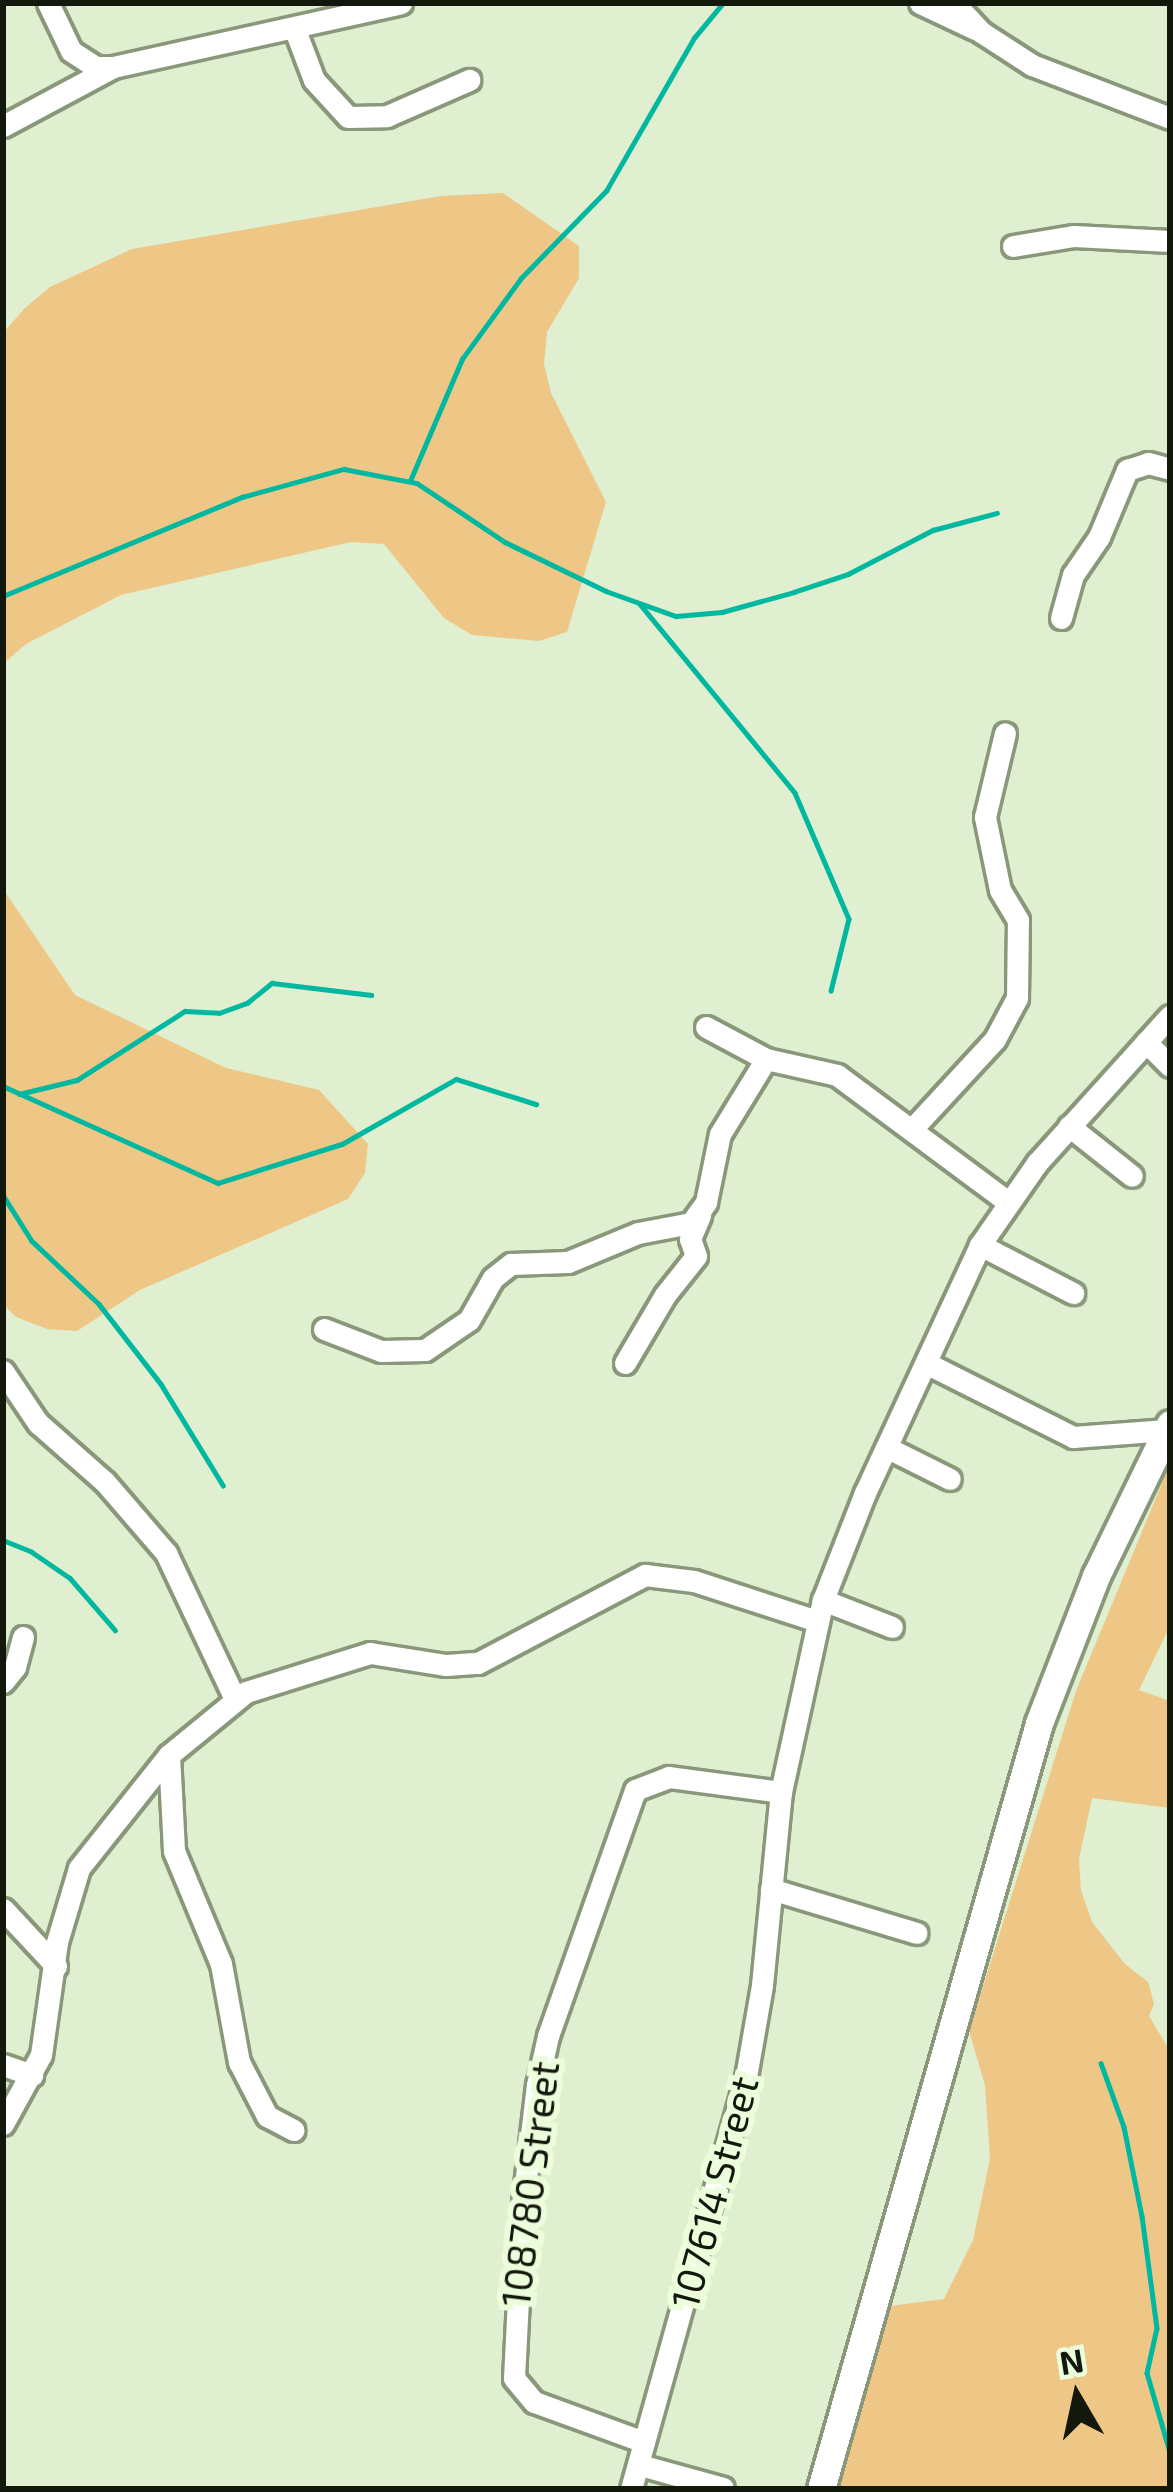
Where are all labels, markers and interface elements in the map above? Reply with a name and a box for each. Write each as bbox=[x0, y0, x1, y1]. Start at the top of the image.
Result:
street label: 108780 Street bbox=[492, 2059, 568, 2309]
street label: 107614 Street bbox=[661, 2071, 767, 2313]
north arrow bbox=[1017, 2336, 1137, 2456]
text: N bbox=[1056, 2339, 1086, 2382]

